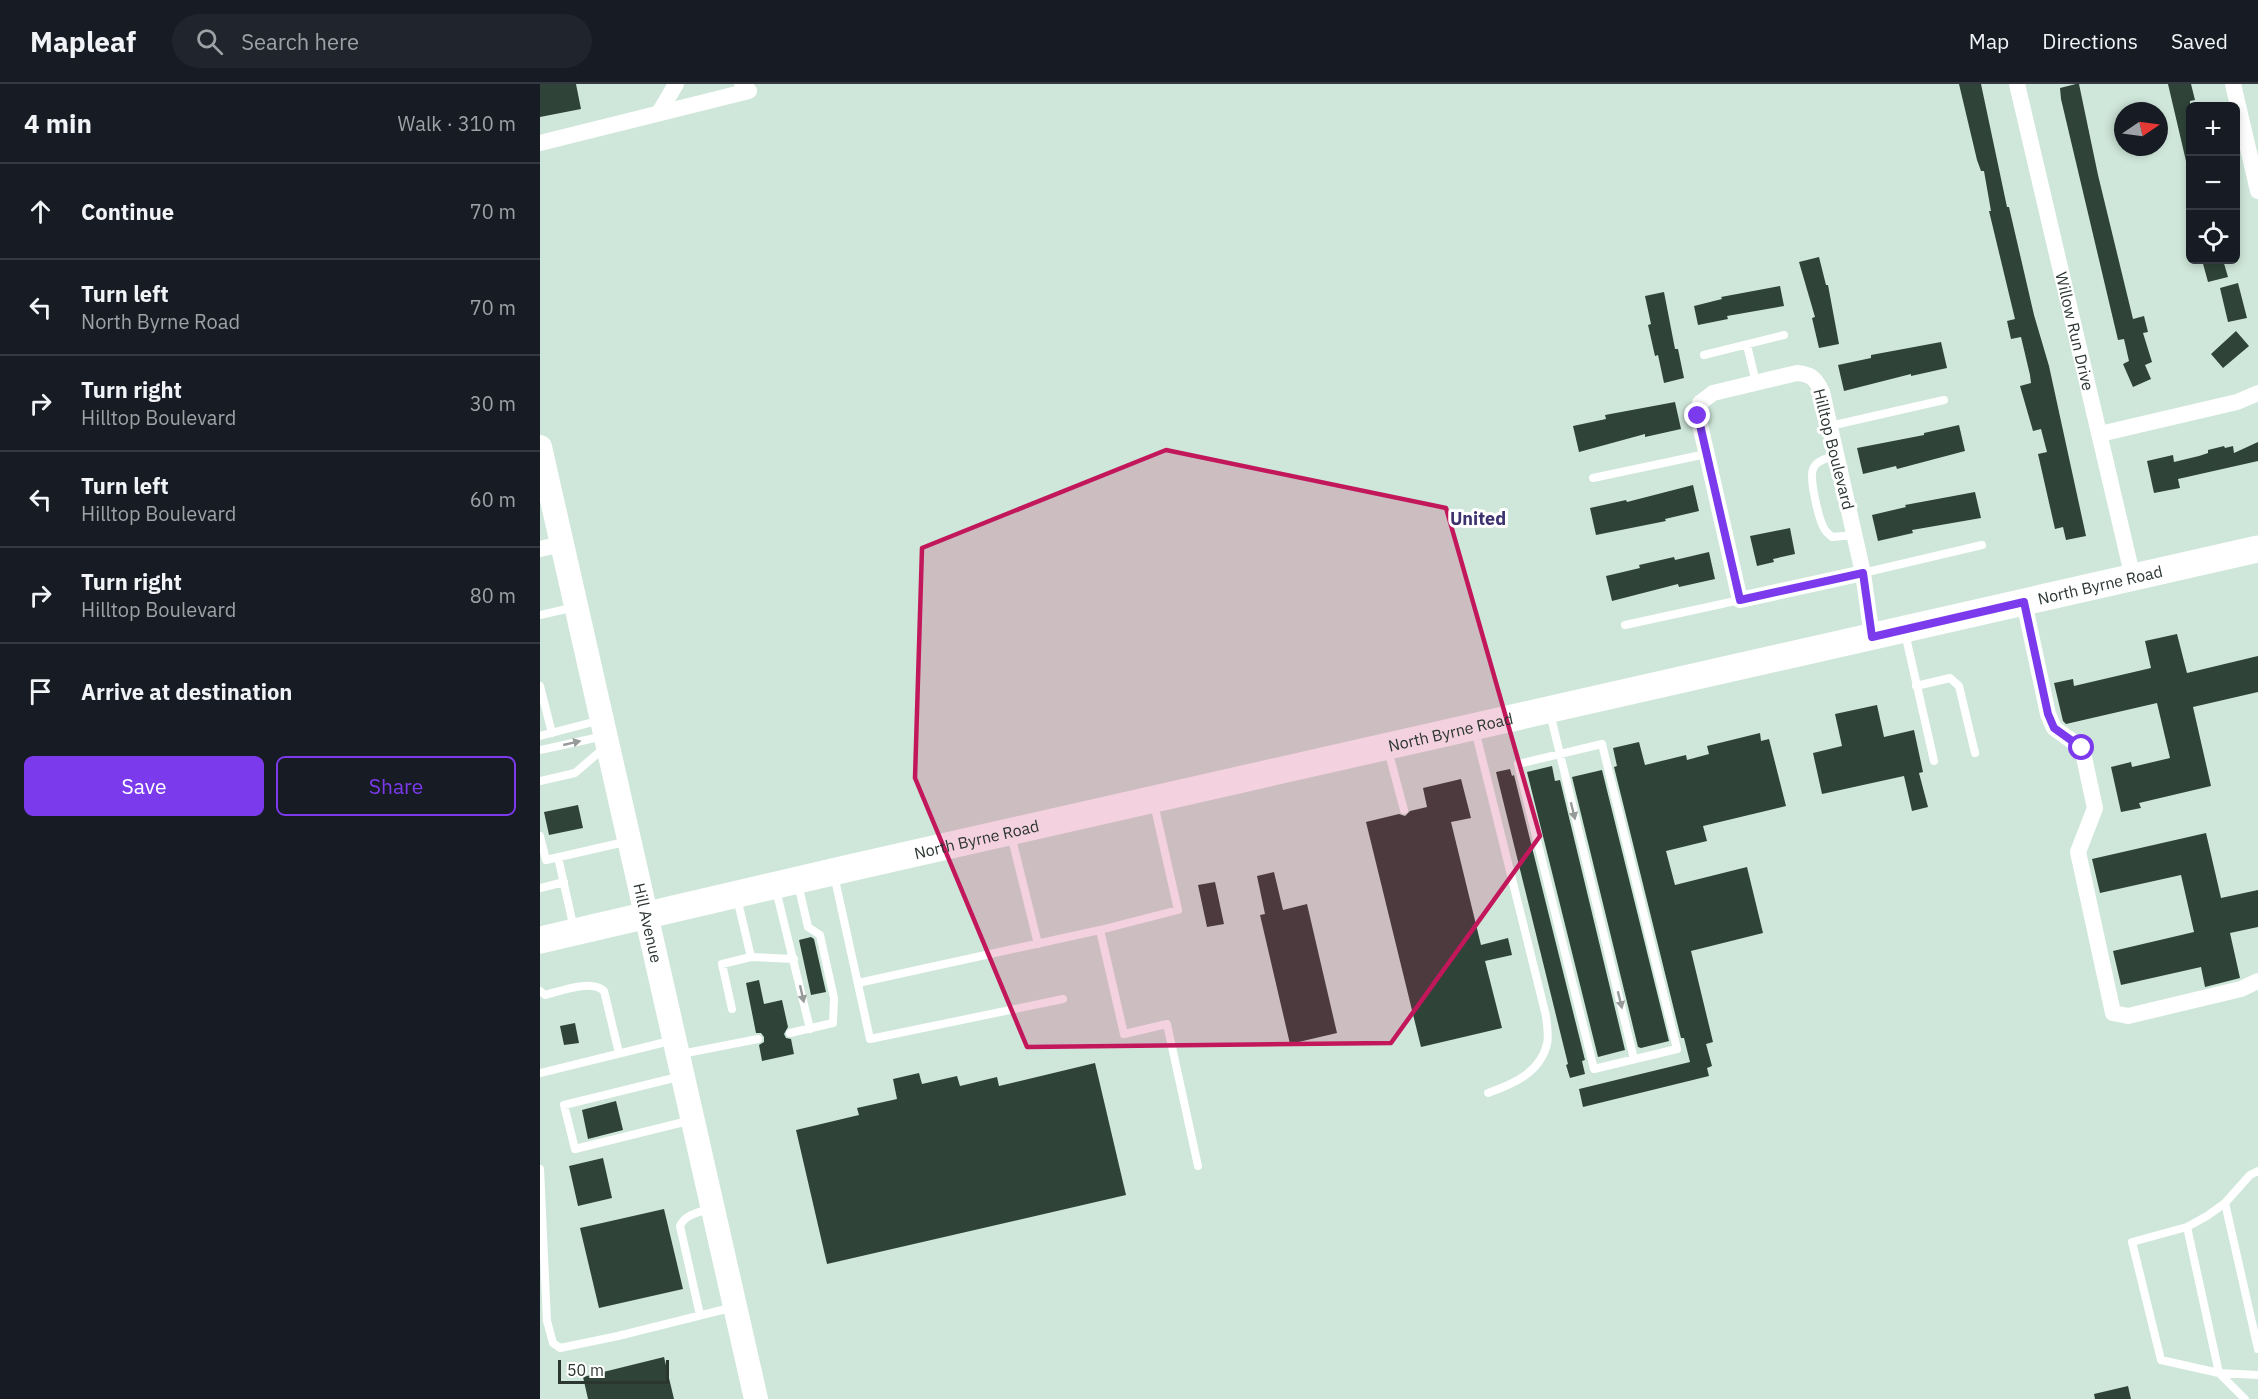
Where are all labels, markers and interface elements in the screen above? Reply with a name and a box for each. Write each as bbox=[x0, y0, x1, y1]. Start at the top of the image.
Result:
search box bbox=[172, 14, 592, 68]
text: Mapleaf bbox=[30, 23, 136, 60]
icon: search bbox=[193, 25, 226, 58]
text: Search here bbox=[241, 27, 359, 56]
text: Map bbox=[1969, 27, 2009, 55]
text: Directions bbox=[2042, 27, 2138, 55]
text: Saved bbox=[2171, 27, 2228, 55]
north arrow bbox=[2114, 102, 2168, 156]
map controls bbox=[2186, 102, 2240, 264]
button: + bbox=[2186, 102, 2240, 156]
text: 4 min bbox=[24, 106, 92, 140]
text: Walk · 310 m bbox=[398, 110, 516, 137]
button: − bbox=[2186, 156, 2240, 210]
icon: ahead bbox=[24, 195, 57, 228]
text: Continue bbox=[81, 197, 174, 226]
text: 70 m bbox=[470, 198, 516, 225]
button: locate bbox=[2186, 210, 2240, 264]
street label: Willow Run Drive bbox=[2051, 270, 2099, 393]
text: Turn left bbox=[81, 279, 169, 308]
icon: left bbox=[24, 291, 57, 324]
text: 70 m bbox=[470, 294, 516, 321]
text: North Byrne Road bbox=[81, 308, 240, 335]
text: Turn right bbox=[81, 375, 182, 404]
street label: Hilltop Boulevard bbox=[1809, 386, 1859, 512]
icon: right bbox=[24, 387, 57, 420]
text: 30 m bbox=[470, 390, 516, 417]
route end bbox=[1684, 402, 1710, 428]
text: Hilltop Boulevard bbox=[81, 404, 236, 431]
text: Turn left bbox=[81, 471, 169, 500]
icon: left bbox=[24, 483, 57, 516]
text: 60 m bbox=[470, 486, 516, 513]
text: Hilltop Boulevard bbox=[81, 500, 236, 527]
district label: United bbox=[1450, 507, 1506, 530]
street label: North Byrne Road bbox=[2036, 561, 2164, 609]
text: Turn right bbox=[81, 567, 182, 596]
icon: right bbox=[24, 579, 57, 612]
text: 80 m bbox=[470, 582, 516, 609]
text: Hilltop Boulevard bbox=[81, 596, 236, 623]
icon: arrive bbox=[24, 675, 57, 708]
text: Arrive at destination bbox=[81, 677, 292, 706]
street label: North Byrne Road bbox=[1386, 708, 1515, 756]
route start bbox=[2068, 734, 2094, 760]
one-way arrow bbox=[563, 738, 582, 747]
button: Save bbox=[24, 756, 264, 816]
button: Share bbox=[276, 756, 516, 816]
one-way arrow bbox=[1569, 802, 1578, 820]
street label: North Byrne Road bbox=[912, 815, 1041, 863]
street label: Hill Avenue bbox=[629, 881, 667, 965]
one-way arrow bbox=[797, 985, 807, 1003]
one-way arrow bbox=[1615, 991, 1625, 1010]
scale bar bbox=[558, 1357, 669, 1384]
text: 50 m bbox=[567, 1360, 604, 1380]

